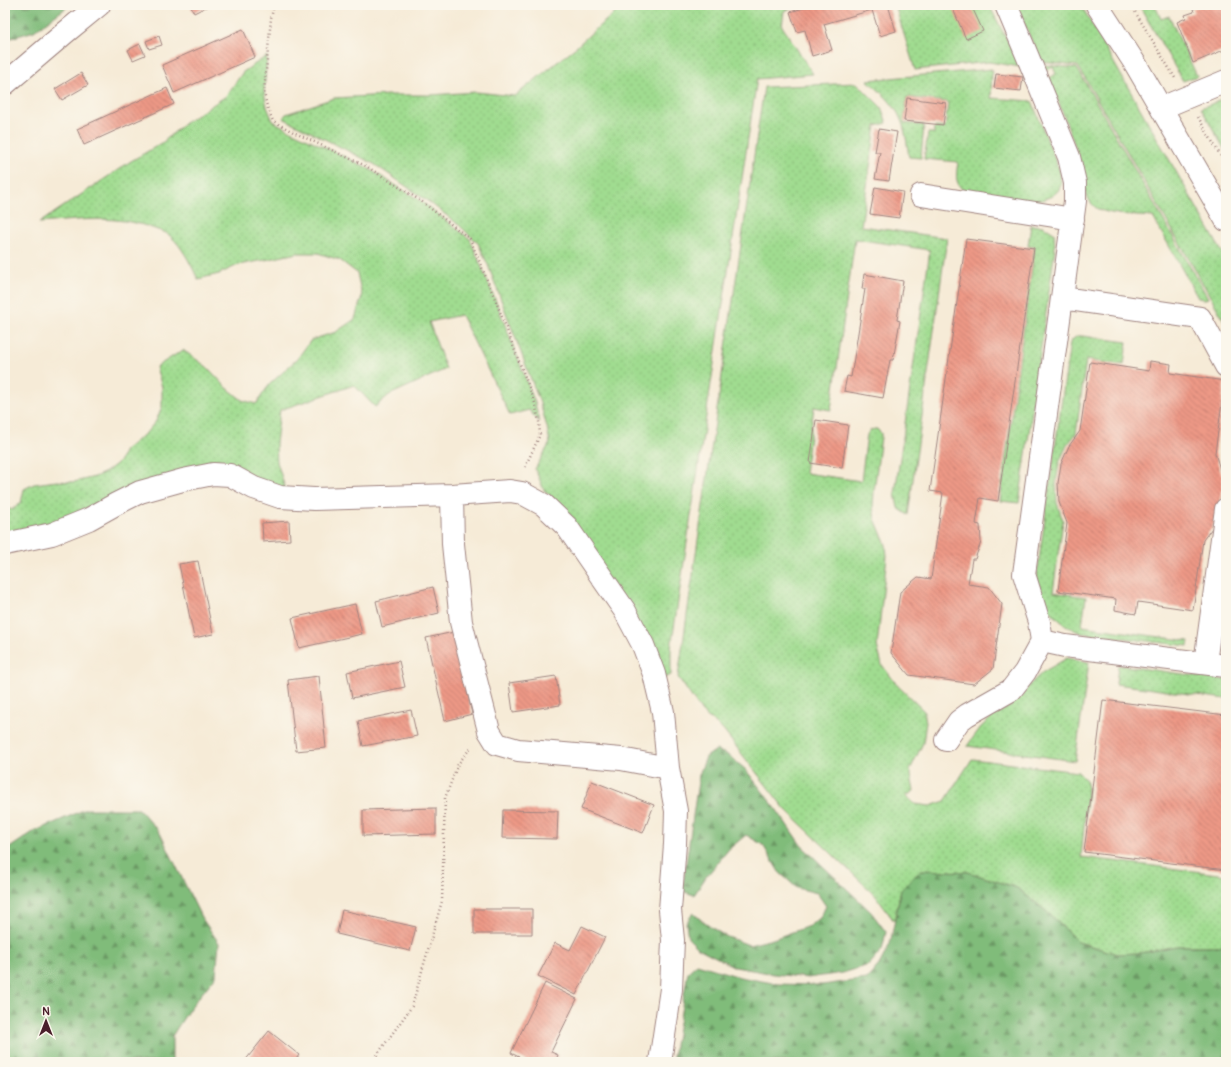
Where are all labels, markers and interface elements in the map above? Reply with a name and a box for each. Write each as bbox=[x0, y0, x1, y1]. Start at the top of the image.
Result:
north arrow bbox=[26, 1001, 66, 1041]
text: N bbox=[42, 1005, 50, 1018]

